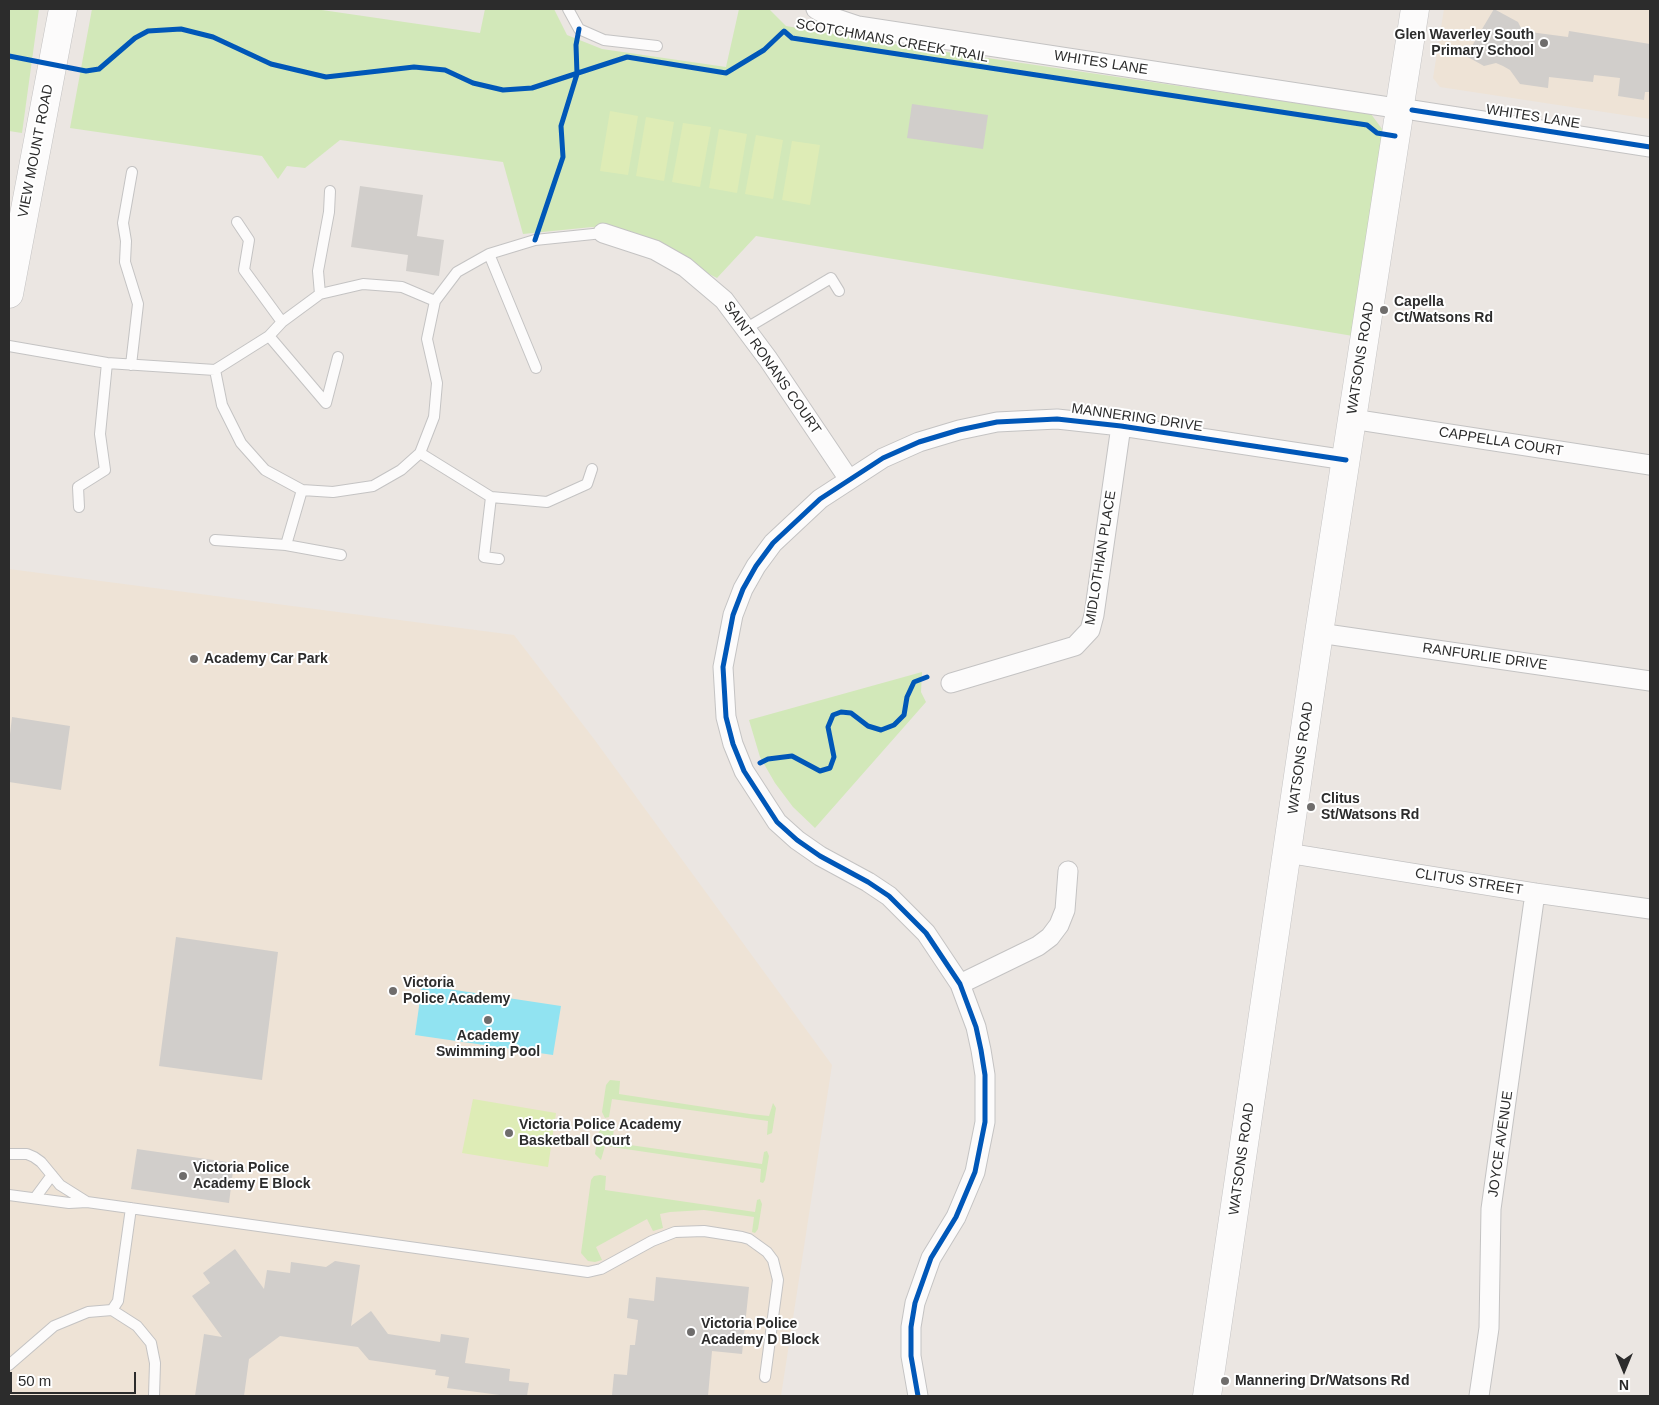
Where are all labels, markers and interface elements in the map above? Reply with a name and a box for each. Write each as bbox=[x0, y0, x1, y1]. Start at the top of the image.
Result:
street label: SCOTCHMANS CREEK TRAIL bbox=[794, 16, 990, 66]
place label: Glen Waverley South Primary School bbox=[1394, 27, 1534, 59]
marker: Glen Waverley South Primary School bbox=[1538, 37, 1550, 49]
street label: WHITES LANE bbox=[1053, 47, 1149, 79]
street label: VIEW MOUNT ROAD bbox=[15, 83, 57, 219]
street label: WHITES LANE bbox=[1485, 101, 1581, 133]
place label: Capella Ct/Watsons Rd bbox=[1394, 294, 1493, 326]
street label: SAINT RONANS COURT bbox=[720, 298, 824, 438]
street label: WATSONS ROAD bbox=[1344, 301, 1378, 415]
marker: Capella Ct/Watsons Rd bbox=[1378, 304, 1390, 316]
street label: MANNERING DRIVE bbox=[1070, 400, 1204, 436]
street label: CAPPELLA COURT bbox=[1438, 424, 1564, 460]
street label: MIDLOTHIAN PLACE bbox=[1082, 489, 1120, 627]
street label: RANFURLIE DRIVE bbox=[1421, 640, 1549, 674]
place label: Academy Car Park bbox=[204, 651, 328, 667]
marker: Academy Car Park bbox=[188, 653, 200, 665]
street label: WATSONS ROAD bbox=[1285, 701, 1317, 815]
place label: Clitus St/Watsons Rd bbox=[1321, 791, 1419, 824]
marker: Clitus St/Watsons Rd bbox=[1305, 801, 1317, 813]
street label: CLITUS STREET bbox=[1414, 865, 1524, 899]
place label: Victoria Police Academy bbox=[403, 975, 510, 1008]
marker: Victoria Police Academy bbox=[387, 985, 399, 997]
marker: Academy Swimming Pool bbox=[482, 1014, 494, 1026]
place label: Academy Swimming Pool bbox=[436, 1028, 540, 1060]
street label: JOYCE AVENUE bbox=[1485, 1090, 1517, 1198]
street label: WATSONS ROAD bbox=[1226, 1102, 1258, 1216]
place label: Victoria Police Academy Basketball Court bbox=[519, 1117, 681, 1150]
marker: Victoria Police Academy Basketball Court bbox=[503, 1127, 515, 1139]
place label: Victoria Police Academy E Block bbox=[193, 1160, 310, 1192]
marker: Victoria Police Academy E Block bbox=[177, 1170, 189, 1182]
place label: Victoria Police Academy D Block bbox=[701, 1316, 819, 1348]
marker: Victoria Police Academy D Block bbox=[685, 1326, 697, 1338]
north arrow bbox=[1599, 1345, 1649, 1395]
scale bar bbox=[12, 1362, 139, 1394]
text: 50 m bbox=[18, 1372, 51, 1389]
place label: Mannering Dr/Watsons Rd bbox=[1235, 1373, 1409, 1389]
marker: Mannering Dr/Watsons Rd bbox=[1219, 1375, 1231, 1387]
text: N bbox=[1619, 1377, 1629, 1393]

